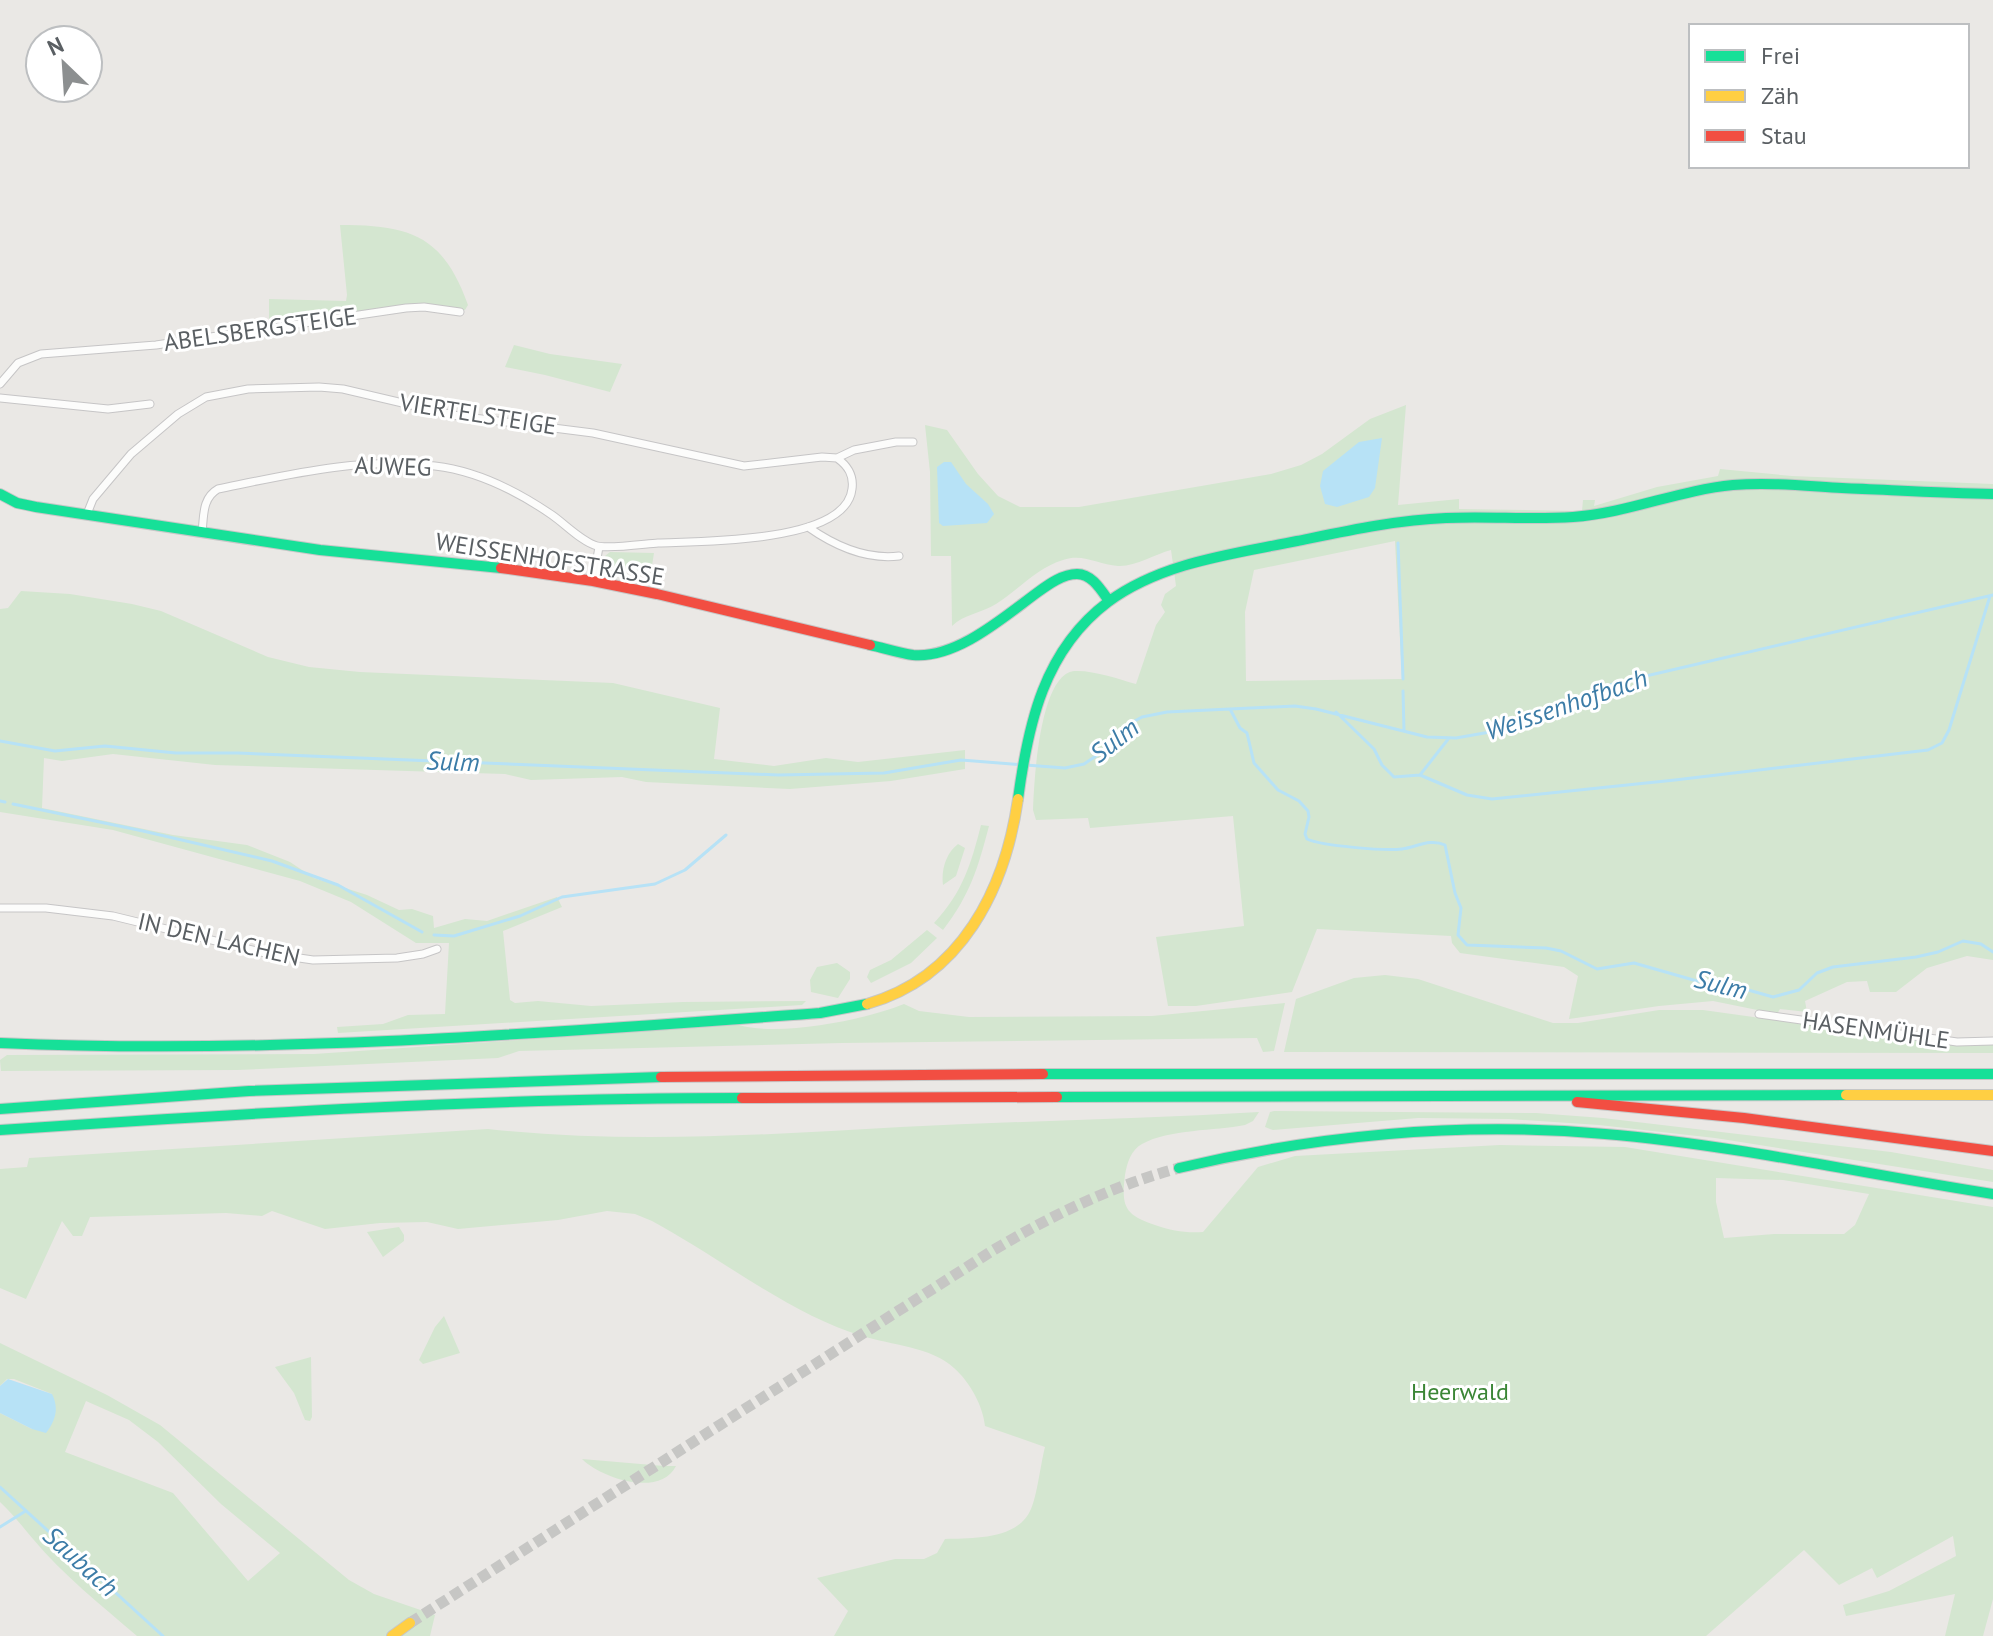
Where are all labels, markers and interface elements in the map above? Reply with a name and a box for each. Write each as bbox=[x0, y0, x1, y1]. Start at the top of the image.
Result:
north arrow bbox=[24, 24, 104, 104]
legend bbox=[1689, 24, 1969, 168]
text: N bbox=[43, 30, 68, 62]
text: Frei bbox=[1761, 40, 1800, 71]
text: Zäh bbox=[1761, 80, 1799, 111]
text: Stau bbox=[1761, 120, 1807, 151]
street label: ABELSBERGSTEIGE bbox=[162, 300, 358, 358]
street label: VIERTELSTEIGE bbox=[396, 386, 559, 442]
street label: AUWEG bbox=[354, 449, 432, 483]
street label: WEISSENHOFSTRASSE bbox=[433, 526, 667, 592]
water label: Weissenhofbach bbox=[1480, 661, 1652, 747]
water label: Sulm bbox=[1083, 711, 1145, 769]
water label: Sulm bbox=[426, 744, 480, 778]
street label: IN DEN LACHEN bbox=[135, 905, 303, 973]
water label: Sulm bbox=[1691, 962, 1751, 1006]
street label: HASENMÜHLE bbox=[1801, 1004, 1951, 1056]
park label: Heerwald bbox=[1411, 1376, 1509, 1407]
water label: Saubach bbox=[37, 1519, 125, 1603]

